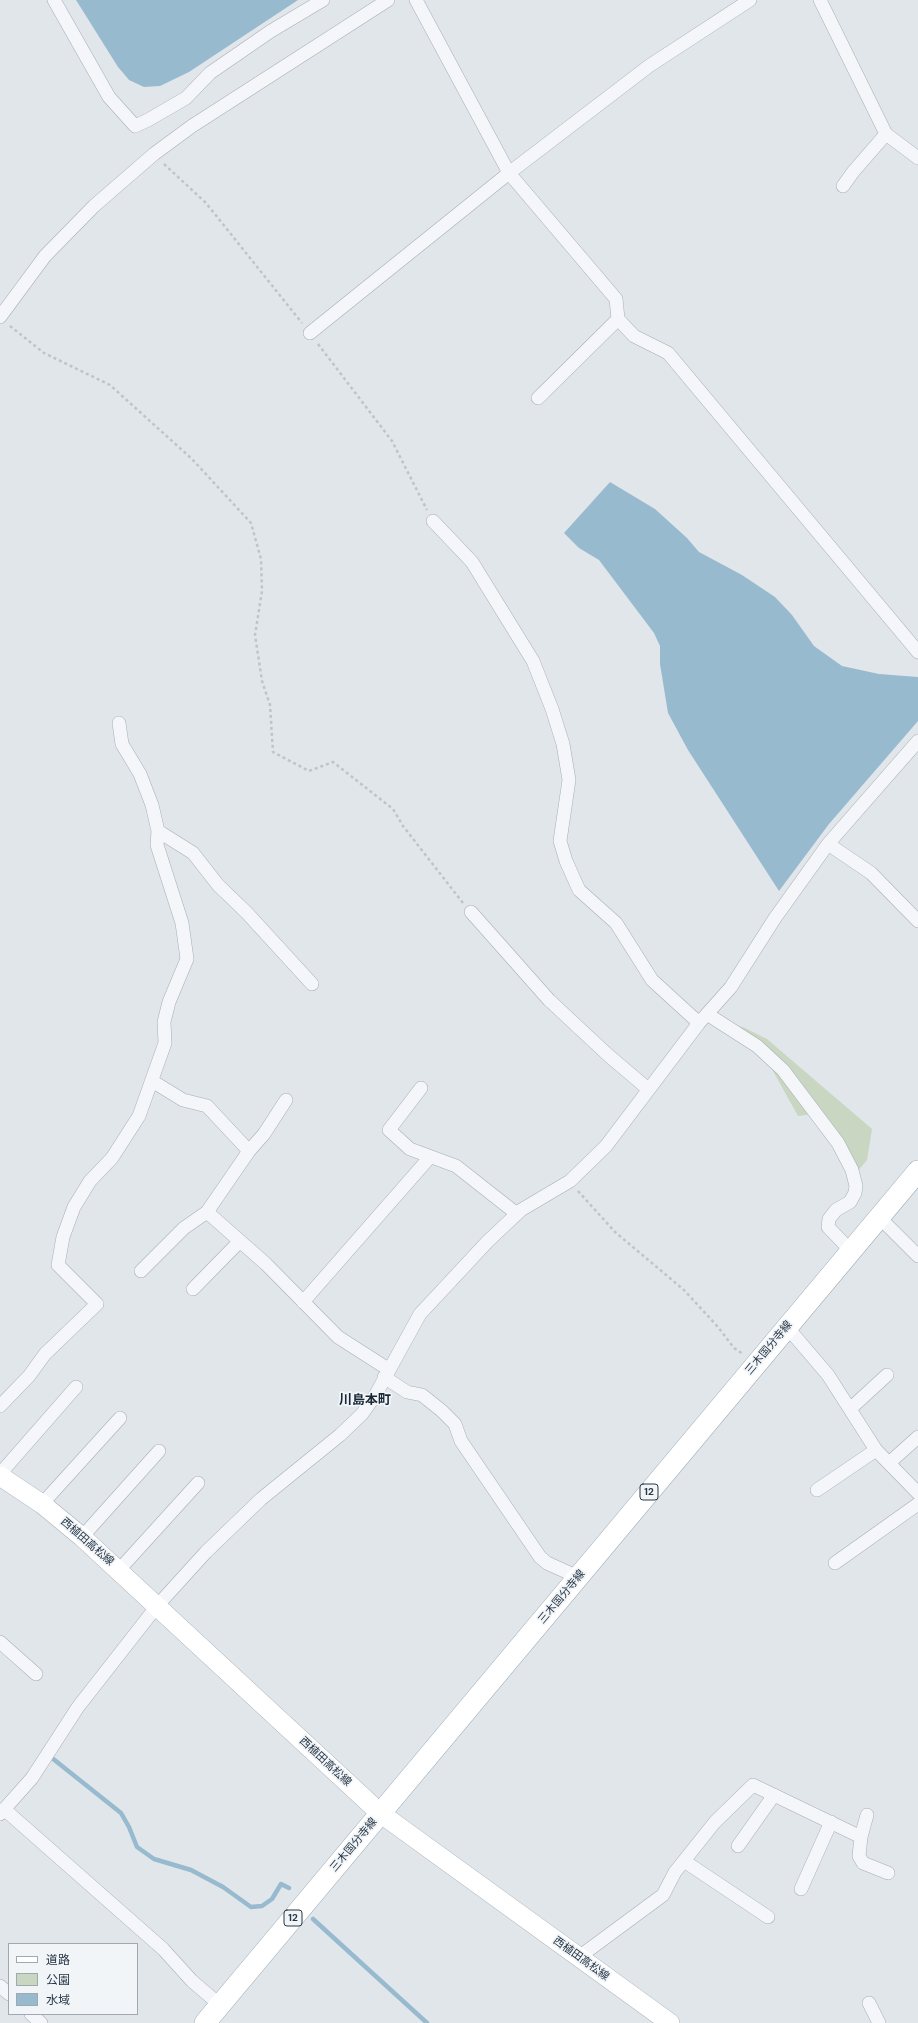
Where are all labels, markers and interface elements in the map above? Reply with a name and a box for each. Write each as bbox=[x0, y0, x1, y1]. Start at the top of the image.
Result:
street label: 三木国分寺線 bbox=[743, 1318, 795, 1378]
district label: 川島本町 bbox=[339, 1393, 391, 1409]
road number: 12 bbox=[640, 1484, 658, 1500]
street label: 西植田高松線 bbox=[58, 1515, 116, 1569]
street label: 三木国分寺線 bbox=[536, 1567, 588, 1627]
street label: 西植田高松線 bbox=[296, 1735, 354, 1789]
street label: 三木国分寺線 bbox=[328, 1815, 380, 1875]
road number: 12 bbox=[284, 1910, 302, 1926]
street label: 西植田高松線 bbox=[550, 1934, 612, 1984]
legend bbox=[8, 1943, 138, 2015]
text: 道路 bbox=[46, 1952, 70, 1968]
text: 公園 bbox=[46, 1972, 70, 1988]
text: 水域 bbox=[46, 1992, 70, 2008]

